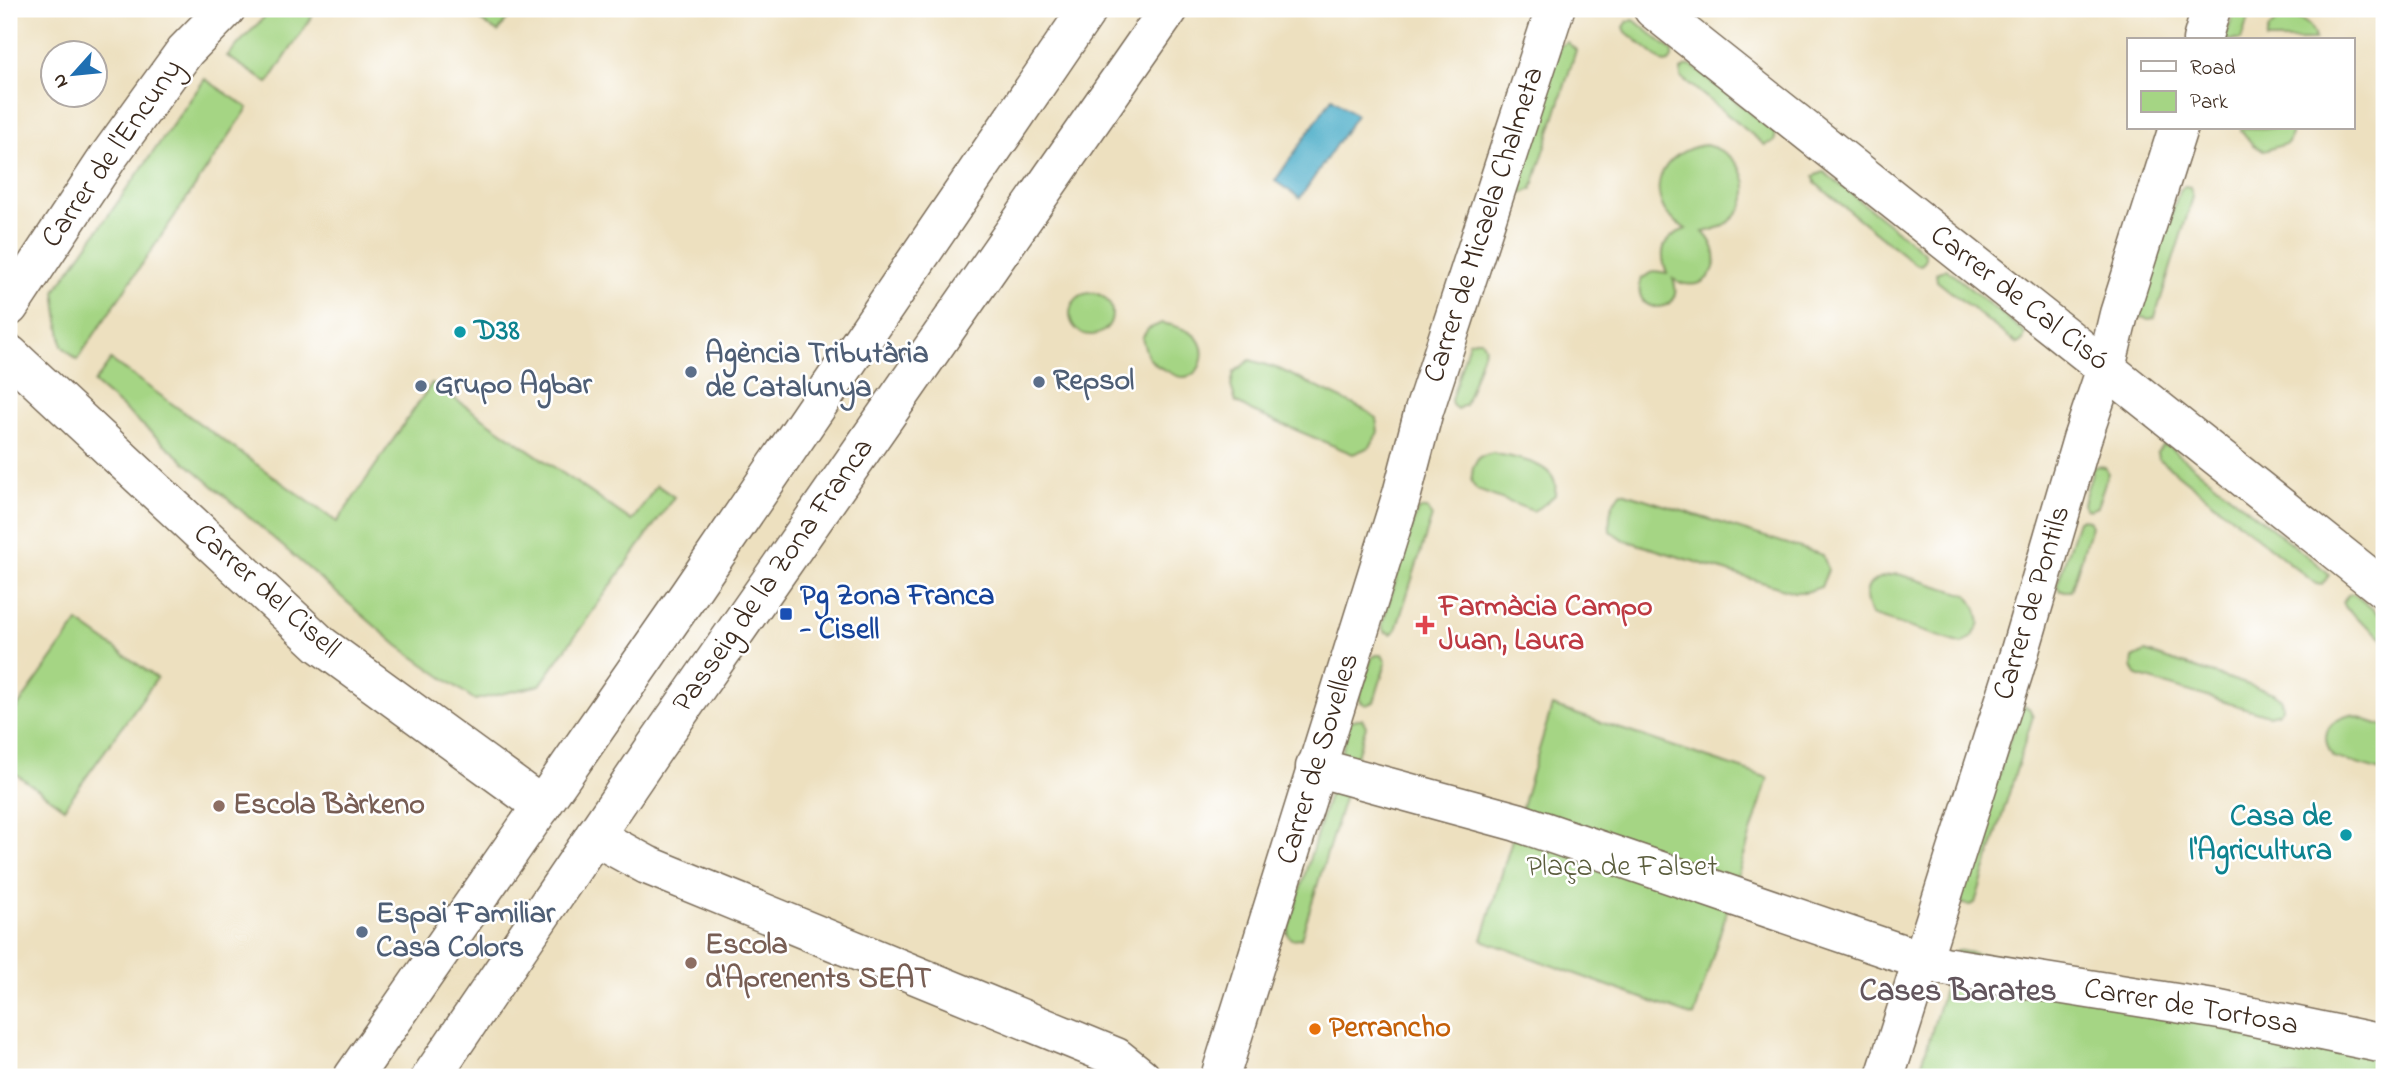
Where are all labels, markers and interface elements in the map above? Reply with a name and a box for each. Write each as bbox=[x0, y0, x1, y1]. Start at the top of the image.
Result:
north arrow bbox=[38, 38, 108, 108]
legend bbox=[2127, 38, 2354, 130]
street label: Carrer de l'Encuny bbox=[31, 50, 195, 258]
text: Road bbox=[2190, 54, 2236, 84]
street label: Carrer de Micaela Chalmeta bbox=[1413, 61, 1557, 389]
text: N bbox=[46, 69, 76, 92]
text: Park bbox=[2190, 88, 2229, 118]
street label: Carrer de Cal Cisó bbox=[1920, 215, 2118, 383]
place label: D38 bbox=[472, 310, 520, 354]
marker: D38 bbox=[452, 324, 468, 340]
place label: Agència Tributària de Catalunya bbox=[705, 333, 929, 411]
place label: Repsol bbox=[1053, 360, 1134, 404]
place label: Grupo Agbar bbox=[435, 364, 592, 409]
marker: Agència Tributària de Catalunya bbox=[683, 364, 699, 380]
marker: Repsol bbox=[1031, 374, 1047, 390]
marker: Grupo Agbar bbox=[413, 378, 429, 394]
street label: Passeig de la Zona Franca bbox=[662, 430, 886, 722]
street label: Carrer de Pontils bbox=[1983, 500, 2083, 706]
street label: Carrer del Cisell bbox=[183, 514, 349, 670]
place label: Pg Zona Franca - Cisell bbox=[799, 575, 995, 653]
place label: Farmàcia Campo Juan, Laura bbox=[1437, 586, 1653, 664]
marker: Pg Zona Franca - Cisell bbox=[778, 606, 794, 622]
marker: Farmàcia Campo Juan, Laura bbox=[1417, 617, 1433, 633]
street label: Carrer de Sovelles bbox=[1266, 648, 1372, 870]
place label: Escola Bàrkeno bbox=[233, 784, 425, 828]
place label: Casa de l'Agricultura bbox=[2189, 796, 2334, 875]
marker: Escola Bàrkeno bbox=[211, 798, 227, 814]
marker: Casa de l'Agricultura bbox=[2338, 827, 2354, 843]
park label: Plaça de Falset bbox=[1526, 846, 1718, 890]
place label: Espai Familiar Casa Colors bbox=[376, 893, 556, 971]
marker: Espai Familiar Casa Colors bbox=[354, 924, 370, 940]
place label: Escola d'Aprenents SEAT bbox=[705, 924, 932, 1002]
marker: Escola d'Aprenents SEAT bbox=[683, 955, 699, 971]
street label: Carrer de Tortosa bbox=[2080, 967, 2302, 1049]
district label: Cases Barates bbox=[1859, 969, 2057, 1016]
place label: Perrancho bbox=[1329, 1007, 1451, 1051]
marker: Perrancho bbox=[1307, 1021, 1323, 1037]

